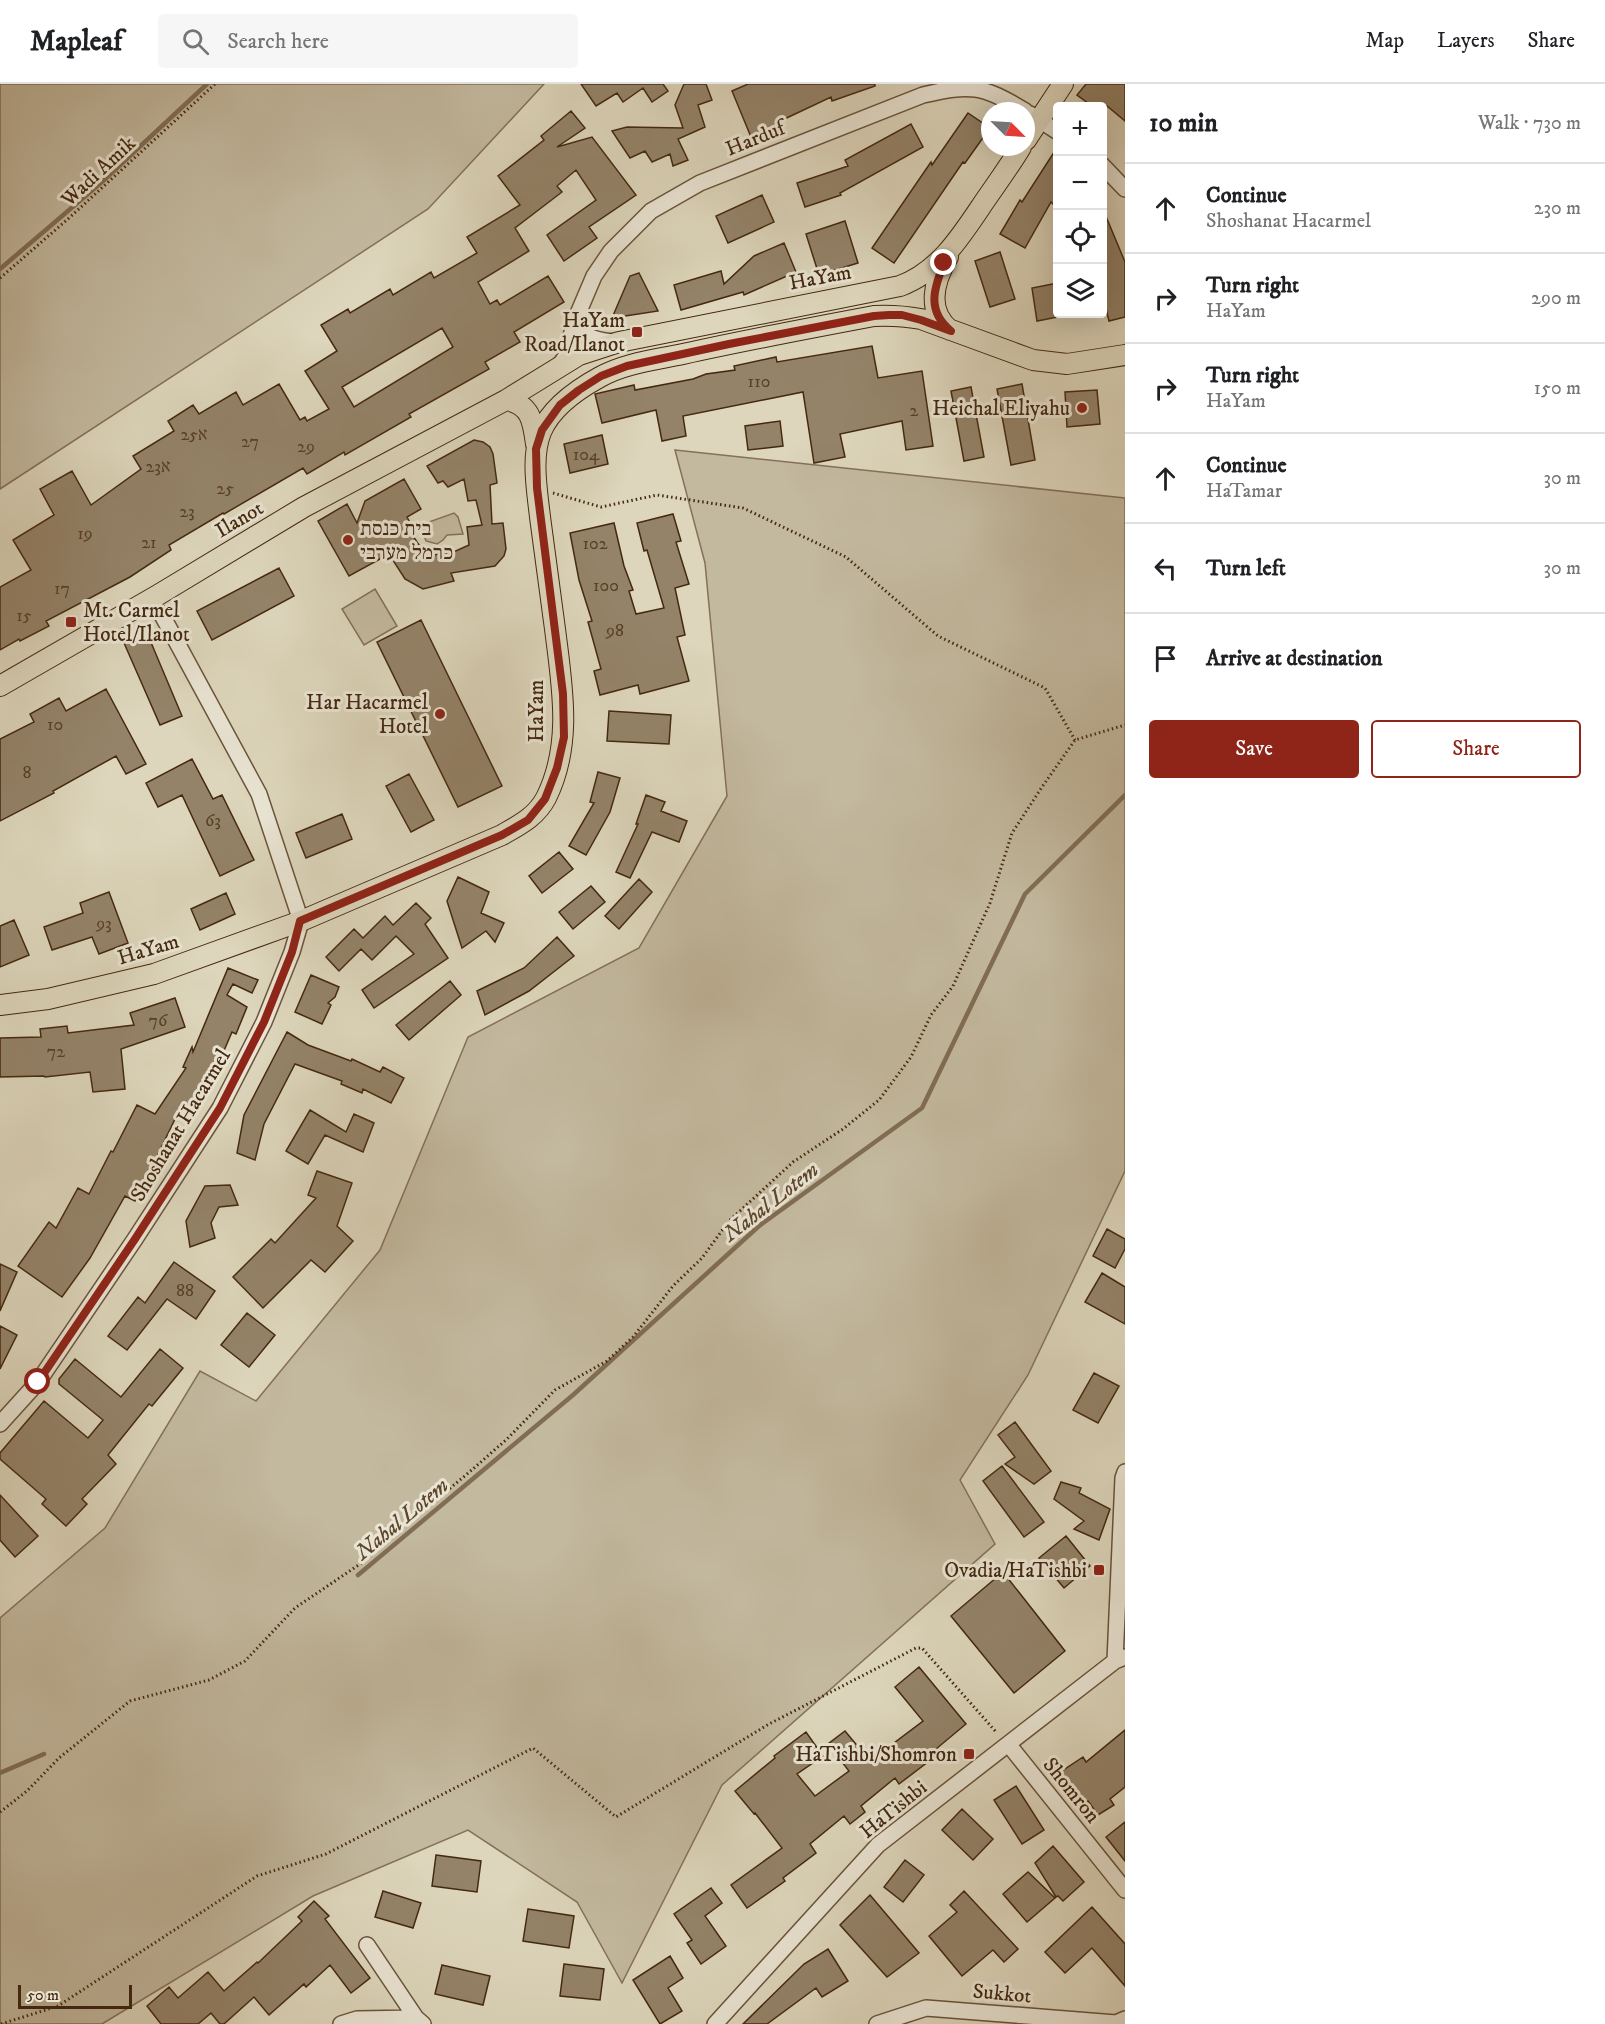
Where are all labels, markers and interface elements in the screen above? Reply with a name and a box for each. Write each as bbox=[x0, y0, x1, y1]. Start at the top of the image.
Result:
search box bbox=[158, 14, 578, 68]
text: Mapleaf bbox=[30, 24, 122, 59]
icon: search bbox=[179, 25, 212, 58]
text: Search here bbox=[227, 28, 329, 55]
text: Map bbox=[1365, 28, 1404, 54]
text: Layers bbox=[1437, 28, 1495, 54]
text: Share bbox=[1528, 28, 1575, 54]
north arrow bbox=[981, 102, 1035, 156]
map controls bbox=[1053, 102, 1107, 318]
button: + bbox=[1053, 102, 1107, 156]
text: 10 min bbox=[1149, 107, 1218, 140]
text: Walk · 730 m bbox=[1478, 111, 1581, 136]
street label: Harduf bbox=[722, 114, 792, 163]
street label: Wadi Amik bbox=[55, 130, 142, 213]
button: − bbox=[1053, 156, 1107, 210]
text: Continue bbox=[1206, 182, 1287, 209]
icon: ahead bbox=[1149, 192, 1182, 225]
text: 230 m bbox=[1534, 196, 1581, 221]
text: Shoshanat Hacarmel bbox=[1206, 209, 1371, 234]
button: locate bbox=[1053, 210, 1107, 264]
route end bbox=[930, 249, 956, 275]
street label: HaYam bbox=[787, 259, 854, 297]
button: layers bbox=[1053, 264, 1107, 318]
text: Turn right bbox=[1206, 272, 1299, 299]
icon: right bbox=[1149, 282, 1182, 315]
text: 290 m bbox=[1531, 286, 1581, 311]
text: HaYam bbox=[1206, 299, 1266, 324]
place label: HaYam Road/Ilanot bbox=[524, 308, 625, 358]
marker: HaYam Road/Ilanot bbox=[630, 325, 644, 339]
text: Turn right bbox=[1206, 362, 1299, 389]
house number: 110 bbox=[748, 371, 770, 393]
icon: right bbox=[1149, 372, 1182, 405]
text: 150 m bbox=[1534, 376, 1581, 401]
text: HaYam bbox=[1206, 389, 1266, 414]
place label: Heichal Eliyahu bbox=[932, 396, 1070, 422]
house number: 2 bbox=[910, 400, 919, 422]
marker: Heichal Eliyahu bbox=[1075, 401, 1089, 415]
house number: 25א bbox=[180, 424, 208, 446]
house number: 27 bbox=[241, 431, 259, 453]
house number: 29 bbox=[297, 436, 315, 458]
house number: 104 bbox=[573, 444, 600, 466]
text: Continue bbox=[1206, 452, 1287, 479]
house number: 23א bbox=[145, 456, 171, 478]
icon: ahead bbox=[1149, 462, 1182, 495]
text: 30 m bbox=[1543, 466, 1581, 491]
house number: 25 bbox=[216, 478, 234, 500]
text: HaTamar bbox=[1206, 479, 1282, 504]
street label: Ilanot bbox=[211, 495, 269, 544]
house number: 23 bbox=[179, 501, 195, 523]
place label: בית כנסת כרמל מערבי bbox=[360, 516, 453, 566]
house number: 19 bbox=[77, 523, 93, 545]
house number: 21 bbox=[141, 532, 157, 554]
marker: בית כנסת כרמל מערבי bbox=[341, 533, 355, 547]
house number: 102 bbox=[582, 533, 608, 555]
icon: left bbox=[1149, 552, 1182, 585]
text: Turn left bbox=[1206, 555, 1286, 582]
text: 30 m bbox=[1543, 556, 1581, 581]
house number: 100 bbox=[593, 575, 619, 597]
house number: 17 bbox=[54, 578, 70, 600]
place label: Mt. Carmel Hotel/Ilanot bbox=[83, 598, 190, 648]
house number: 15 bbox=[16, 605, 32, 627]
marker: Mt. Carmel Hotel/Ilanot bbox=[64, 615, 78, 629]
house number: 98 bbox=[605, 620, 624, 642]
icon: arrive bbox=[1149, 642, 1182, 675]
text: Arrive at destination bbox=[1206, 645, 1383, 672]
street label: HaYam bbox=[524, 679, 550, 742]
place label: Har Hacarmel Hotel bbox=[306, 690, 429, 740]
marker: Har Hacarmel Hotel bbox=[433, 707, 447, 721]
house number: 10 bbox=[47, 714, 63, 736]
button: Save bbox=[1149, 720, 1359, 778]
button: Share bbox=[1371, 720, 1581, 778]
house number: 8 bbox=[22, 762, 32, 784]
house number: 63 bbox=[205, 810, 221, 832]
house number: 93 bbox=[95, 913, 112, 935]
street label: HaYam bbox=[114, 928, 182, 972]
house number: 76 bbox=[149, 1010, 168, 1032]
house number: 72 bbox=[47, 1041, 65, 1063]
street label: Shoshanat Hacarmel bbox=[125, 1044, 237, 1206]
water label: Nahal Lotem bbox=[716, 1157, 824, 1249]
house number: 88 bbox=[176, 1280, 194, 1302]
route start bbox=[24, 1368, 50, 1394]
water label: Nahal Lotem bbox=[348, 1472, 454, 1567]
place label: Ovadia/HaTishbi bbox=[944, 1558, 1087, 1584]
marker: Ovadia/HaTishbi bbox=[1092, 1563, 1106, 1577]
place label: HaTishbi/Shomron bbox=[795, 1742, 957, 1768]
marker: HaTishbi/Shomron bbox=[962, 1747, 976, 1761]
street label: Shomron bbox=[1037, 1753, 1106, 1829]
street label: HaTishbi bbox=[855, 1775, 933, 1845]
street label: Sukkot bbox=[972, 1978, 1033, 2010]
scale bar bbox=[18, 1982, 132, 2010]
text: 50 m bbox=[27, 1985, 59, 2005]

